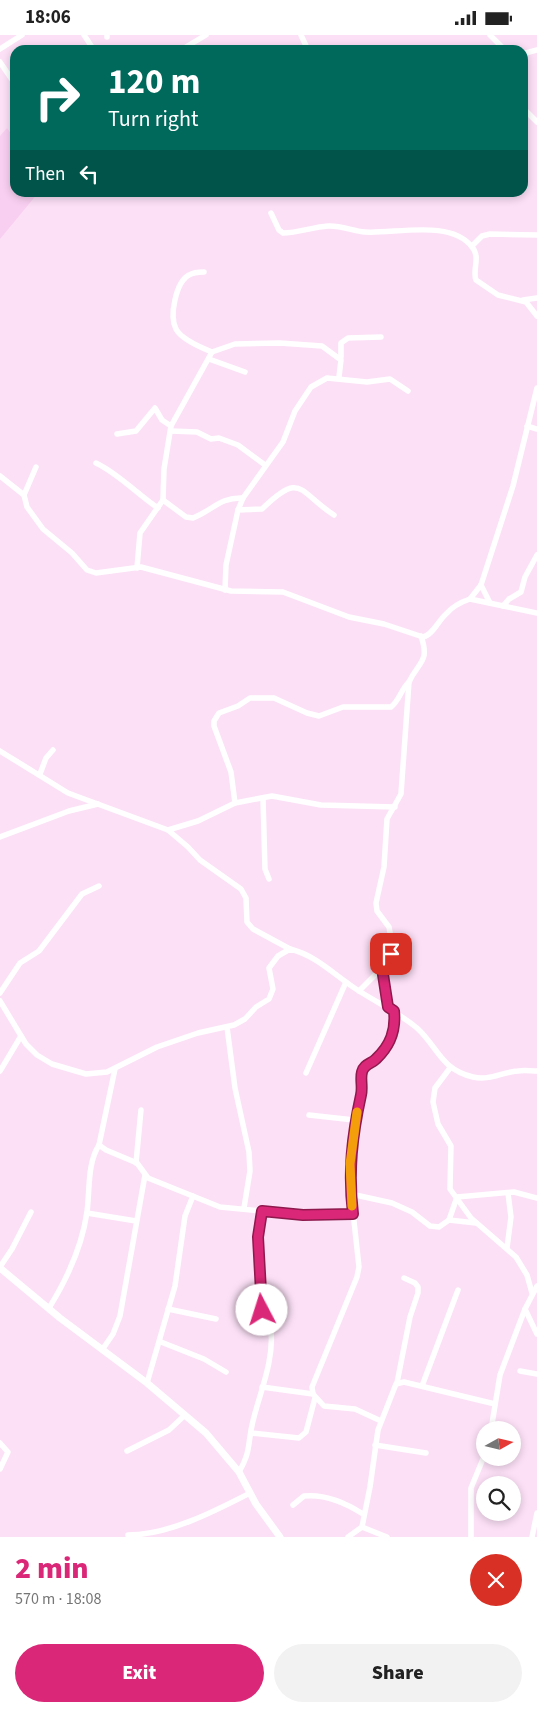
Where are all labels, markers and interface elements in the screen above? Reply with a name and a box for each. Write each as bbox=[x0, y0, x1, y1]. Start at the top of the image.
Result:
text: 18:06 bbox=[25, 4, 71, 31]
text: 120 m bbox=[108, 57, 200, 107]
icon: right bbox=[25, 65, 90, 130]
text: Turn right bbox=[108, 103, 198, 135]
icon: left bbox=[75, 160, 103, 188]
text: Then bbox=[25, 161, 65, 188]
pin bbox=[370, 933, 412, 975]
icon: arrive bbox=[377, 940, 405, 968]
position arrow bbox=[235, 1283, 287, 1335]
north arrow bbox=[476, 1421, 521, 1466]
map controls bbox=[476, 1421, 521, 1521]
button: search bbox=[476, 1476, 521, 1521]
text: 2 min bbox=[15, 1547, 89, 1590]
button: close bbox=[470, 1554, 522, 1606]
text: 570 m · 18:08 bbox=[15, 1588, 102, 1610]
button: Exit bbox=[15, 1644, 264, 1702]
button: Share bbox=[274, 1644, 522, 1702]

